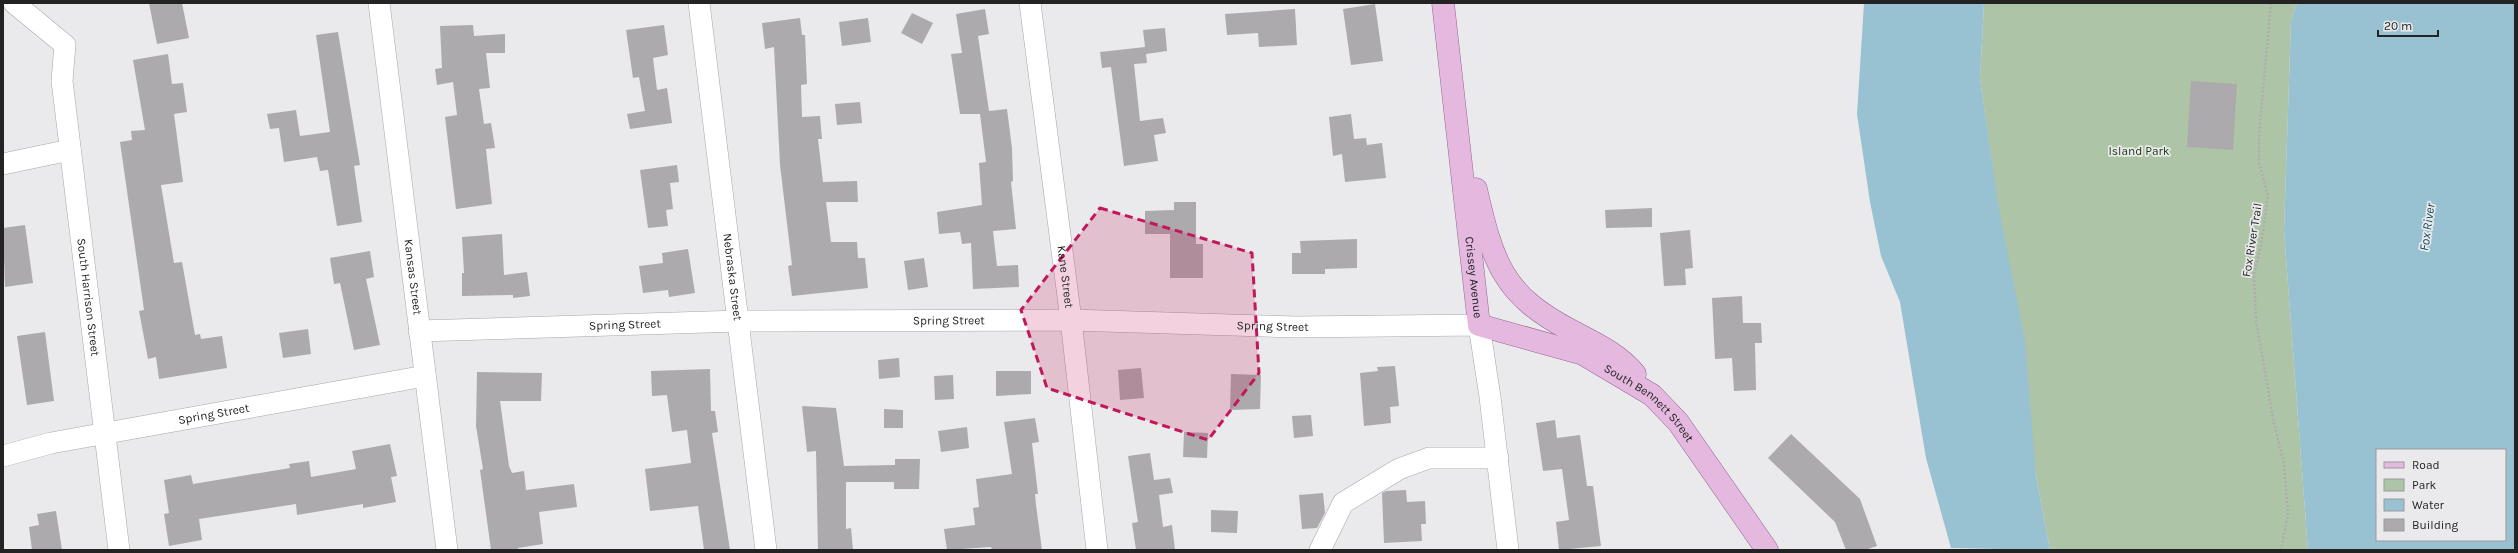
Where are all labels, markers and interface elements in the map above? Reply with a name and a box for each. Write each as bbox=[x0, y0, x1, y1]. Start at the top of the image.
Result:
scale bar bbox=[2378, 12, 2438, 38]
text: 20 m bbox=[2384, 19, 2412, 33]
park label: Island Park bbox=[2108, 144, 2170, 158]
street label: Fox River Trail bbox=[2239, 202, 2265, 278]
water label: Fox River bbox=[2416, 202, 2438, 252]
street label: Nebraska Street bbox=[720, 232, 745, 322]
street label: Crissey Avenue bbox=[1462, 236, 1485, 319]
street label: South Harrison Street bbox=[74, 238, 102, 357]
street label: Kansas Street bbox=[401, 238, 425, 316]
street label: Kane Street bbox=[1054, 244, 1076, 309]
street label: Spring Street bbox=[913, 313, 985, 327]
street label: Spring Street bbox=[589, 316, 662, 333]
street label: Spring Street bbox=[1237, 318, 1309, 334]
street label: South Bennett Street bbox=[1601, 361, 1697, 445]
street label: Spring Street bbox=[177, 401, 251, 427]
legend bbox=[2376, 449, 2506, 541]
text: Road bbox=[2412, 458, 2440, 472]
text: Park bbox=[2412, 478, 2437, 492]
text: Water bbox=[2412, 498, 2445, 512]
text: Building bbox=[2412, 518, 2459, 532]

